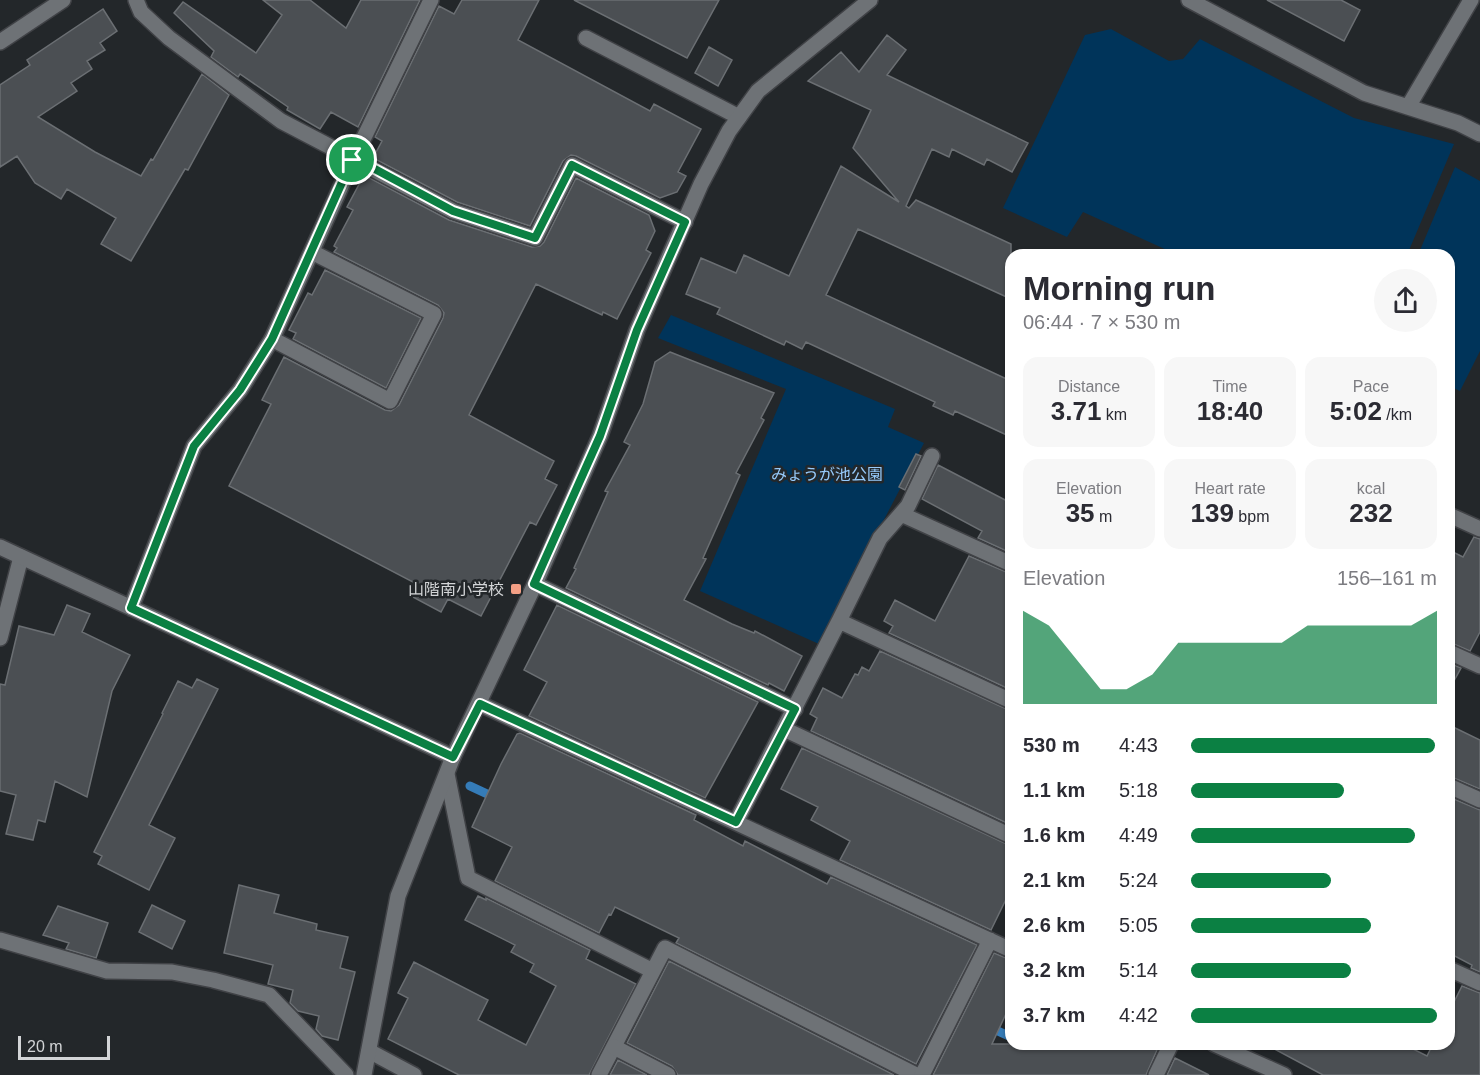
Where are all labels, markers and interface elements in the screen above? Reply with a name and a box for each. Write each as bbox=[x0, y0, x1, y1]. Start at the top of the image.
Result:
pin bbox=[326, 134, 377, 185]
icon: arrive bbox=[335, 143, 368, 176]
button: share bbox=[1374, 269, 1437, 332]
text: Morning run bbox=[1023, 270, 1215, 307]
text: 06:44 · 7 × 530 m bbox=[1023, 311, 1180, 333]
text: Distance bbox=[1058, 378, 1120, 395]
text: Time bbox=[1213, 378, 1247, 395]
text: Pace bbox=[1353, 378, 1389, 395]
text: 3.71 bbox=[1051, 396, 1101, 426]
text: 18:40 bbox=[1197, 396, 1263, 426]
text: 5:02 bbox=[1330, 396, 1382, 426]
text: km bbox=[1101, 406, 1127, 423]
text: /km bbox=[1382, 406, 1412, 423]
park label: みょうが池公園 bbox=[771, 466, 883, 483]
text: Elevation bbox=[1056, 480, 1122, 497]
text: Heart rate bbox=[1194, 480, 1266, 497]
text: kcal bbox=[1357, 480, 1385, 497]
text: 35 bbox=[1066, 498, 1095, 528]
text: 139 bbox=[1191, 498, 1234, 528]
text: 232 bbox=[1349, 498, 1393, 528]
text: m bbox=[1095, 508, 1112, 525]
text: bpm bbox=[1234, 508, 1269, 525]
text: Elevation bbox=[1023, 567, 1105, 589]
text: 156–161 m bbox=[1337, 567, 1437, 589]
place label: 山階南小学校 bbox=[408, 581, 504, 598]
marker: 山階南小学校 bbox=[509, 582, 523, 596]
text: 530 m bbox=[1023, 734, 1080, 756]
text: 4:43 bbox=[1119, 734, 1158, 756]
text: 1.1 km bbox=[1023, 779, 1085, 801]
text: 5:18 bbox=[1119, 779, 1158, 801]
text: 1.6 km bbox=[1023, 824, 1085, 846]
text: 4:49 bbox=[1119, 824, 1158, 846]
text: 2.1 km bbox=[1023, 869, 1085, 891]
text: 5:24 bbox=[1119, 869, 1158, 891]
text: 2.6 km bbox=[1023, 914, 1085, 936]
text: 5:05 bbox=[1119, 914, 1158, 936]
text: 3.2 km bbox=[1023, 959, 1085, 981]
text: 5:14 bbox=[1119, 959, 1158, 981]
text: 3.7 km bbox=[1023, 1004, 1085, 1026]
text: 4:42 bbox=[1119, 1004, 1158, 1026]
scale bar bbox=[18, 1033, 110, 1060]
text: 20 m bbox=[27, 1038, 63, 1055]

